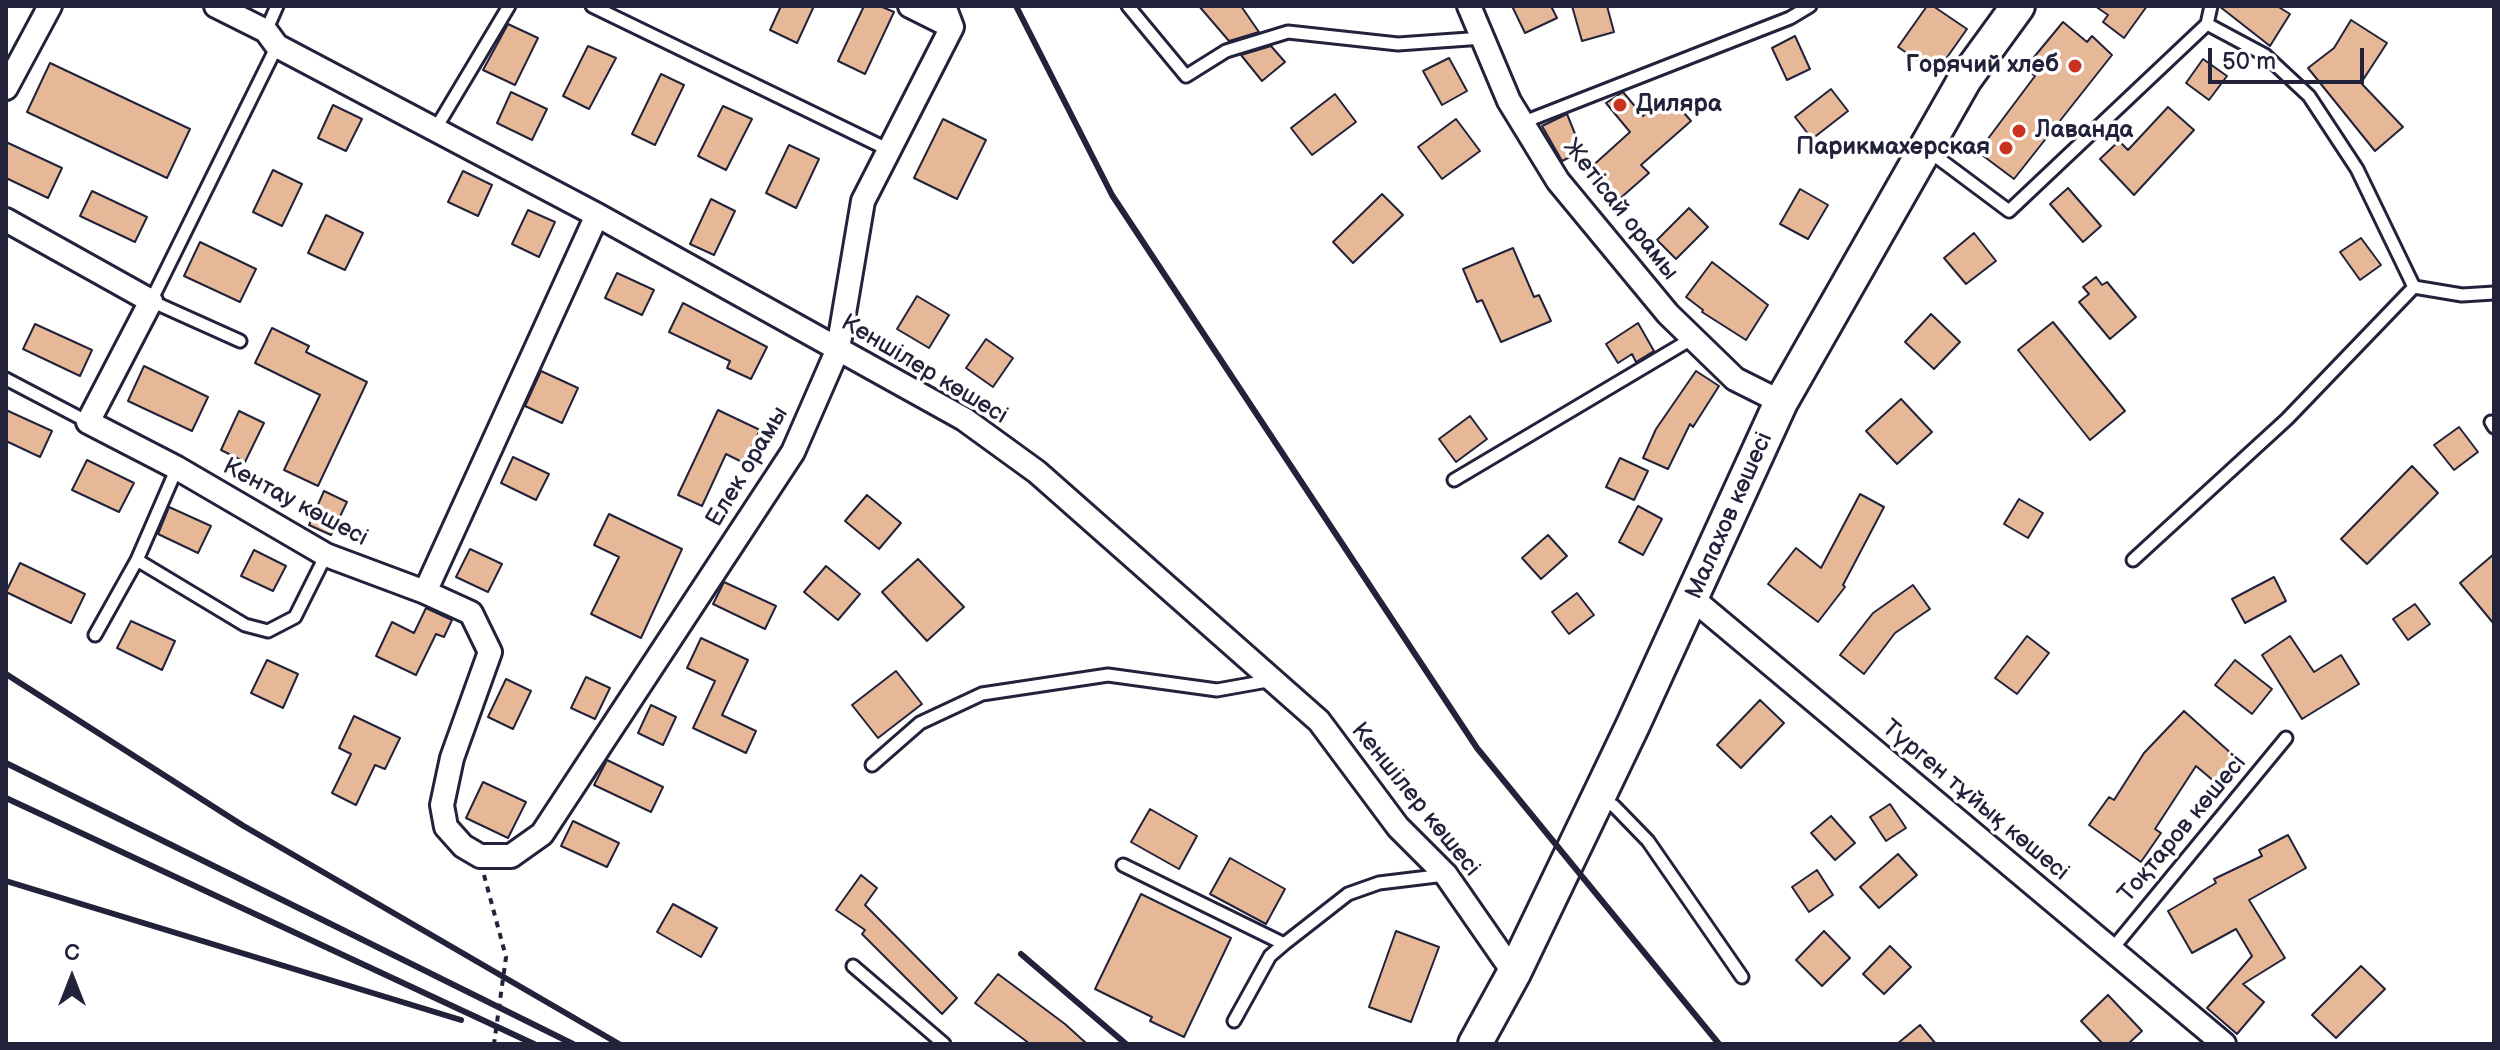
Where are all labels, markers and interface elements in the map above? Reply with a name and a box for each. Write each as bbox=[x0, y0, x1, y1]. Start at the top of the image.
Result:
scale bar bbox=[2212, 32, 2368, 82]
text: 50 m bbox=[2222, 47, 2276, 76]
place label: Горячий хлеб bbox=[1906, 52, 2059, 80]
marker: Горячий хлеб bbox=[2066, 57, 2084, 75]
place label: Диляра bbox=[1636, 91, 1722, 119]
marker: Диляра bbox=[1611, 96, 1629, 114]
place label: Лаванда bbox=[2035, 117, 2133, 145]
marker: Лаванда bbox=[2010, 122, 2028, 140]
street label: Жетісай орамы bbox=[1556, 134, 1684, 286]
place label: Парикмахерская bbox=[1796, 134, 1990, 162]
marker: Парикмахерская bbox=[1997, 139, 2015, 157]
street label: Кеншілер көшесі bbox=[836, 309, 1012, 431]
street label: Елек орамы bbox=[701, 402, 795, 532]
street label: Малахов көшесі bbox=[1680, 428, 1780, 604]
street label: Кентау көшесі bbox=[218, 453, 372, 553]
street label: Түрген тұйық көшесі bbox=[1876, 714, 2074, 888]
street label: Кеншілер көшесі bbox=[1344, 717, 1486, 883]
street label: Тоқтаров көшесі bbox=[2113, 749, 2253, 909]
north arrow bbox=[32, 938, 112, 1018]
text: С bbox=[64, 940, 80, 967]

